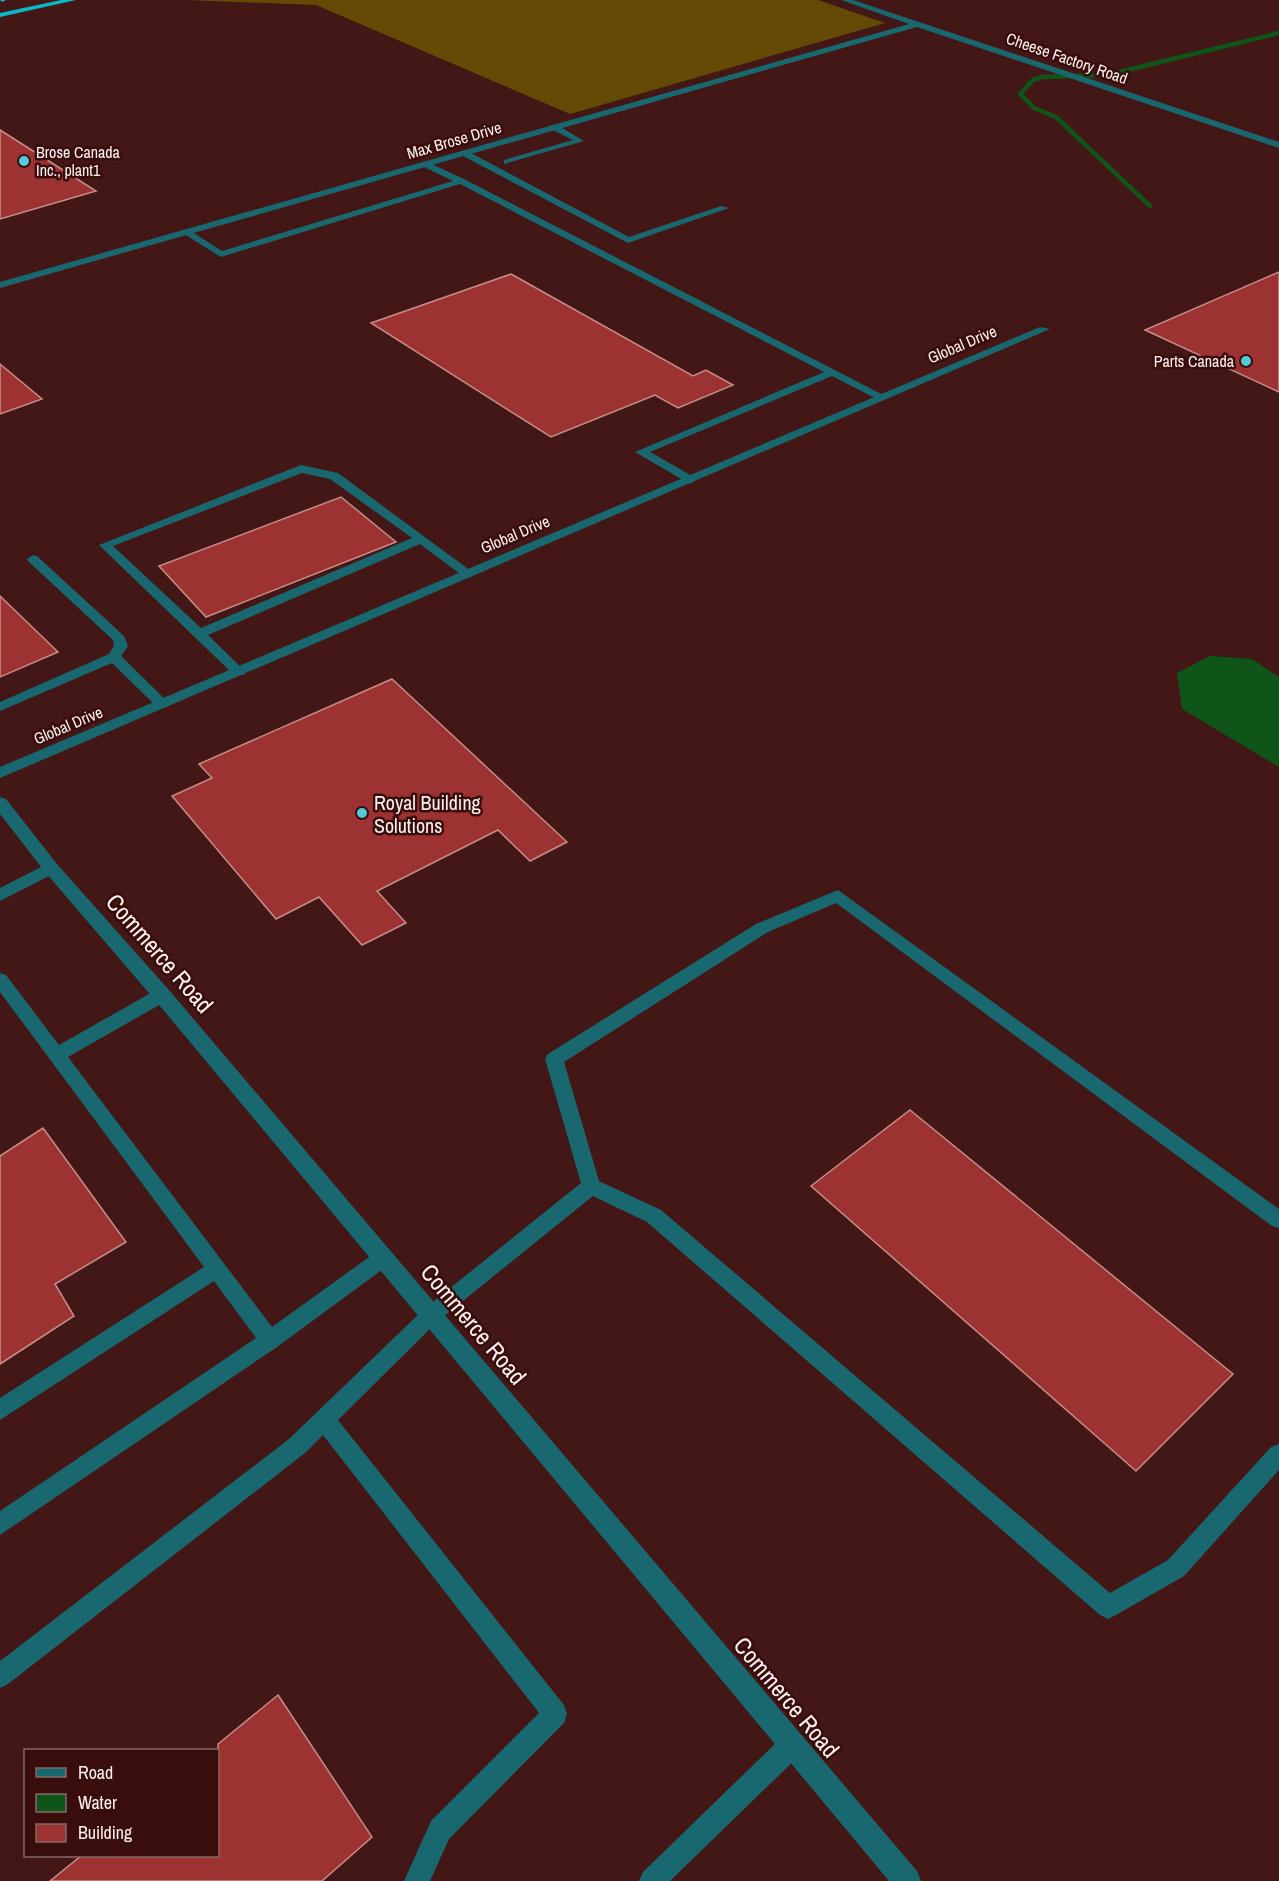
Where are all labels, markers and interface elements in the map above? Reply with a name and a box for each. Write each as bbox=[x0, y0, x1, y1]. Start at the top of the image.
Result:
street label: Cheese Factory Road bbox=[1003, 27, 1131, 89]
street label: Max Brose Drive bbox=[404, 116, 504, 164]
place label: Brose Canada Inc., plant1 bbox=[36, 141, 121, 181]
marker: Brose Canada Inc., plant1 bbox=[17, 154, 31, 168]
street label: Global Drive bbox=[924, 320, 1000, 368]
place label: Parts Canada bbox=[1154, 350, 1235, 372]
marker: Parts Canada bbox=[1239, 354, 1253, 368]
street label: Global Drive bbox=[477, 510, 553, 558]
street label: Global Drive bbox=[30, 701, 106, 749]
place label: Royal Building Solutions bbox=[374, 789, 481, 839]
marker: Royal Building Solutions bbox=[355, 806, 369, 820]
street label: Commerce Road bbox=[99, 886, 221, 1020]
street label: Commerce Road bbox=[414, 1257, 534, 1391]
street label: Commerce Road bbox=[727, 1630, 847, 1764]
legend bbox=[24, 1749, 219, 1857]
text: Road bbox=[78, 1760, 113, 1785]
text: Water bbox=[78, 1790, 117, 1815]
text: Building bbox=[78, 1820, 133, 1845]

